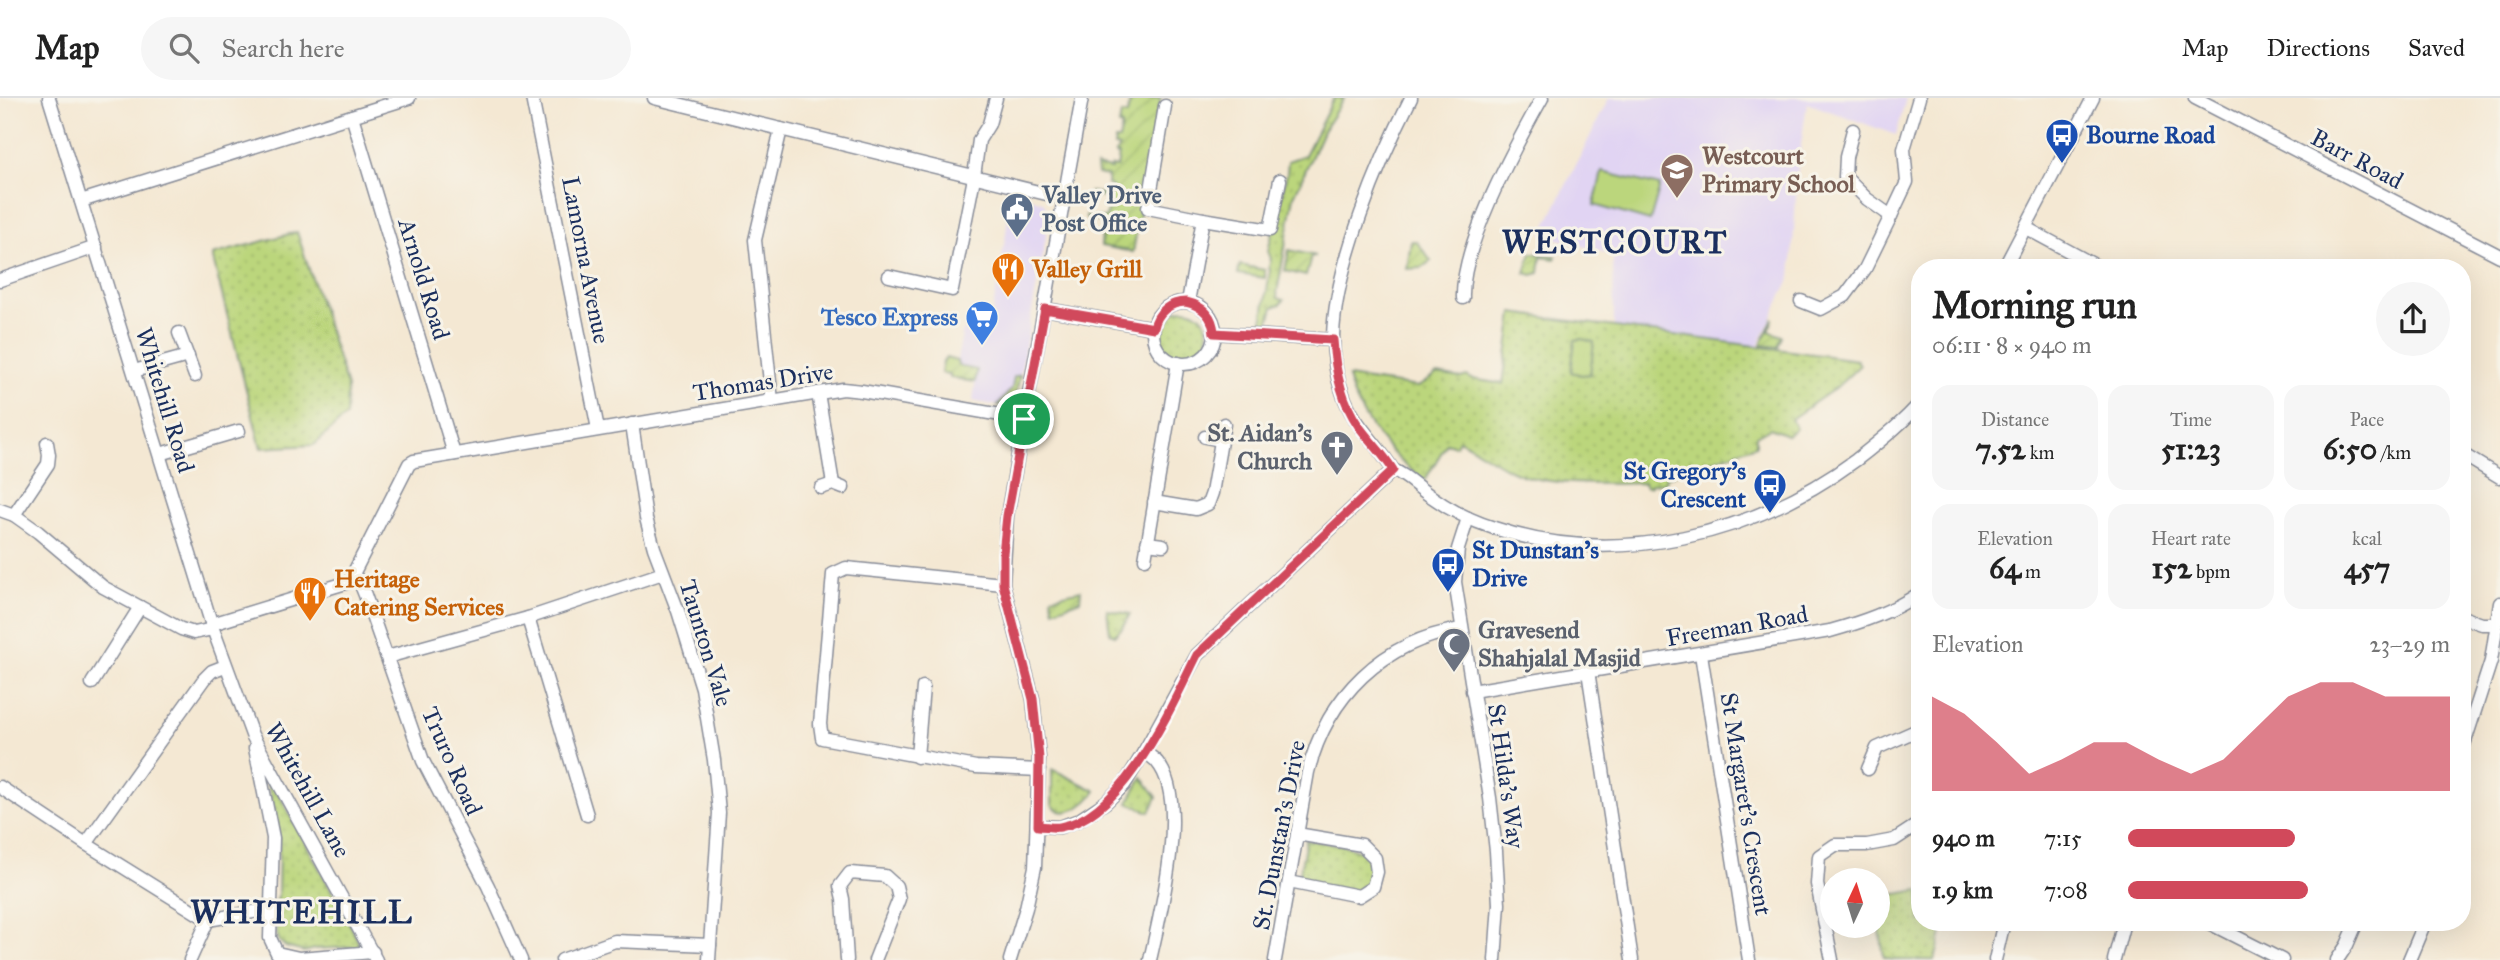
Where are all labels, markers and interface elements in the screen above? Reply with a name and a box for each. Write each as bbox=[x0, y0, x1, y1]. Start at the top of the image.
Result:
search box bbox=[141, 17, 631, 80]
text: Map bbox=[35, 28, 99, 68]
icon: search bbox=[165, 29, 203, 67]
text: Search here bbox=[221, 32, 345, 64]
text: Map bbox=[2182, 33, 2229, 63]
text: Directions bbox=[2267, 33, 2370, 63]
text: Saved bbox=[2408, 33, 2465, 63]
bus stop icon: Bourne Road bbox=[2043, 116, 2081, 165]
place label: Bourne Road bbox=[2086, 120, 2216, 150]
street label: Barr Road bbox=[2306, 122, 2408, 196]
place label: Westcourt Primary School bbox=[1702, 141, 1856, 199]
school or university icon: Westcourt Primary School bbox=[1658, 151, 1696, 200]
street label: Lamorna Avenue bbox=[555, 174, 617, 346]
place label: Valley Drive Post Office bbox=[1041, 180, 1162, 238]
public building icon: Valley Drive Post Office bbox=[998, 190, 1036, 239]
street label: Arnold Road bbox=[391, 214, 457, 343]
district label: WESTCOURT bbox=[1502, 223, 1728, 262]
restaurant icon: Valley Grill bbox=[989, 250, 1027, 299]
place label: Valley Grill bbox=[1031, 254, 1143, 284]
text: Morning run bbox=[1932, 282, 2137, 328]
button: share bbox=[2376, 282, 2450, 356]
supermarket icon: Tesco Express bbox=[963, 298, 1001, 347]
place label: Tesco Express bbox=[820, 302, 958, 332]
street label: Whitehill Road bbox=[129, 324, 201, 476]
text: 06:11 · 8 × 940 m bbox=[1932, 331, 2092, 359]
street label: Thomas Drive bbox=[691, 356, 835, 408]
pin bbox=[994, 389, 1054, 449]
icon: arrive bbox=[1005, 400, 1043, 438]
text: Distance bbox=[1981, 408, 2049, 431]
text: Time bbox=[2170, 408, 2212, 431]
text: Pace bbox=[2350, 408, 2384, 431]
place label: St. Aidan's Church bbox=[1207, 418, 1313, 476]
church icon: St. Aidan's Church bbox=[1318, 428, 1356, 477]
text: 7.52 bbox=[1975, 431, 2026, 467]
text: 51:23 bbox=[2161, 431, 2221, 467]
text: 6:50 bbox=[2323, 431, 2377, 467]
text: km bbox=[2026, 441, 2055, 464]
text: /km bbox=[2377, 441, 2411, 464]
place label: St Gregory's Crescent bbox=[1623, 456, 1746, 514]
bus stop icon: St Gregory's Crescent bbox=[1751, 466, 1789, 515]
text: Elevation bbox=[1977, 527, 2053, 550]
text: Heart rate bbox=[2151, 527, 2231, 550]
text: kcal bbox=[2352, 527, 2382, 550]
place label: St Dunstan's Drive bbox=[1472, 535, 1599, 593]
bus stop icon: St Dunstan's Drive bbox=[1429, 545, 1467, 594]
text: 64 bbox=[1989, 550, 2021, 586]
text: 152 bbox=[2151, 550, 2192, 586]
text: 457 bbox=[2344, 550, 2390, 586]
text: m bbox=[2021, 560, 2041, 583]
text: bpm bbox=[2192, 560, 2231, 583]
place label: Heritage Catering Services bbox=[334, 564, 504, 622]
restaurant icon: Heritage Catering Services bbox=[291, 574, 329, 623]
street label: Taunton Vale bbox=[672, 576, 740, 710]
street label: Freeman Road bbox=[1664, 599, 1810, 653]
place label: Gravesend Shahjalal Masjid bbox=[1478, 615, 1642, 673]
mosque icon: Gravesend Shahjalal Masjid bbox=[1435, 625, 1473, 674]
text: Elevation bbox=[1932, 630, 2023, 658]
text: 23–29 m bbox=[2369, 630, 2450, 658]
street label: St Margaret's Crescent bbox=[1714, 690, 1779, 918]
street label: Truro Road bbox=[415, 702, 489, 820]
street label: St Hilda's Way bbox=[1481, 702, 1531, 851]
street label: Whitehill Lane bbox=[258, 717, 358, 863]
street label: St. Dunstan's Drive bbox=[1246, 738, 1312, 932]
text: 940 m bbox=[1932, 824, 1995, 852]
text: 7:15 bbox=[2044, 824, 2082, 852]
north arrow bbox=[1820, 868, 1890, 938]
map controls bbox=[1820, 868, 1890, 938]
text: 1.9 km bbox=[1932, 876, 1993, 904]
text: 7:08 bbox=[2044, 876, 2088, 904]
district label: WHITEHILL bbox=[190, 893, 414, 932]

